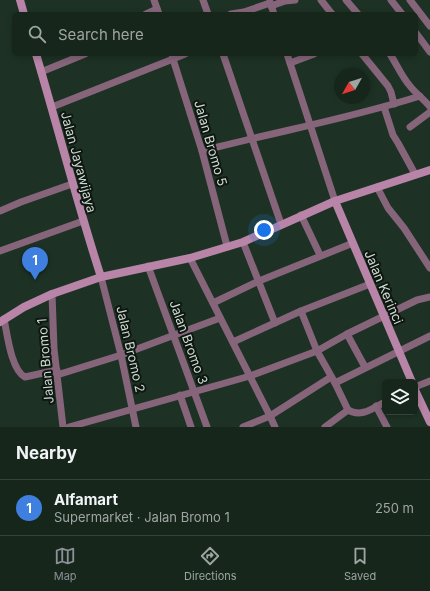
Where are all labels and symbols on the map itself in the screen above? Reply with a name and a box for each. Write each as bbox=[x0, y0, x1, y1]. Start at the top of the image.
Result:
north arrow bbox=[334, 68, 370, 104]
street label: Jalan Bromo 5 bbox=[191, 98, 231, 188]
street label: Jalan Jayawijaya bbox=[58, 110, 100, 214]
your location bbox=[254, 220, 274, 240]
pin: 1 bbox=[22, 247, 48, 280]
street label: Jalan Kerinci bbox=[361, 248, 407, 326]
street label: Jalan Bromo 3 bbox=[166, 298, 212, 386]
street label: Jalan Bromo 2 bbox=[113, 304, 149, 394]
street label: Jalan Bromo 1 bbox=[33, 318, 57, 404]

